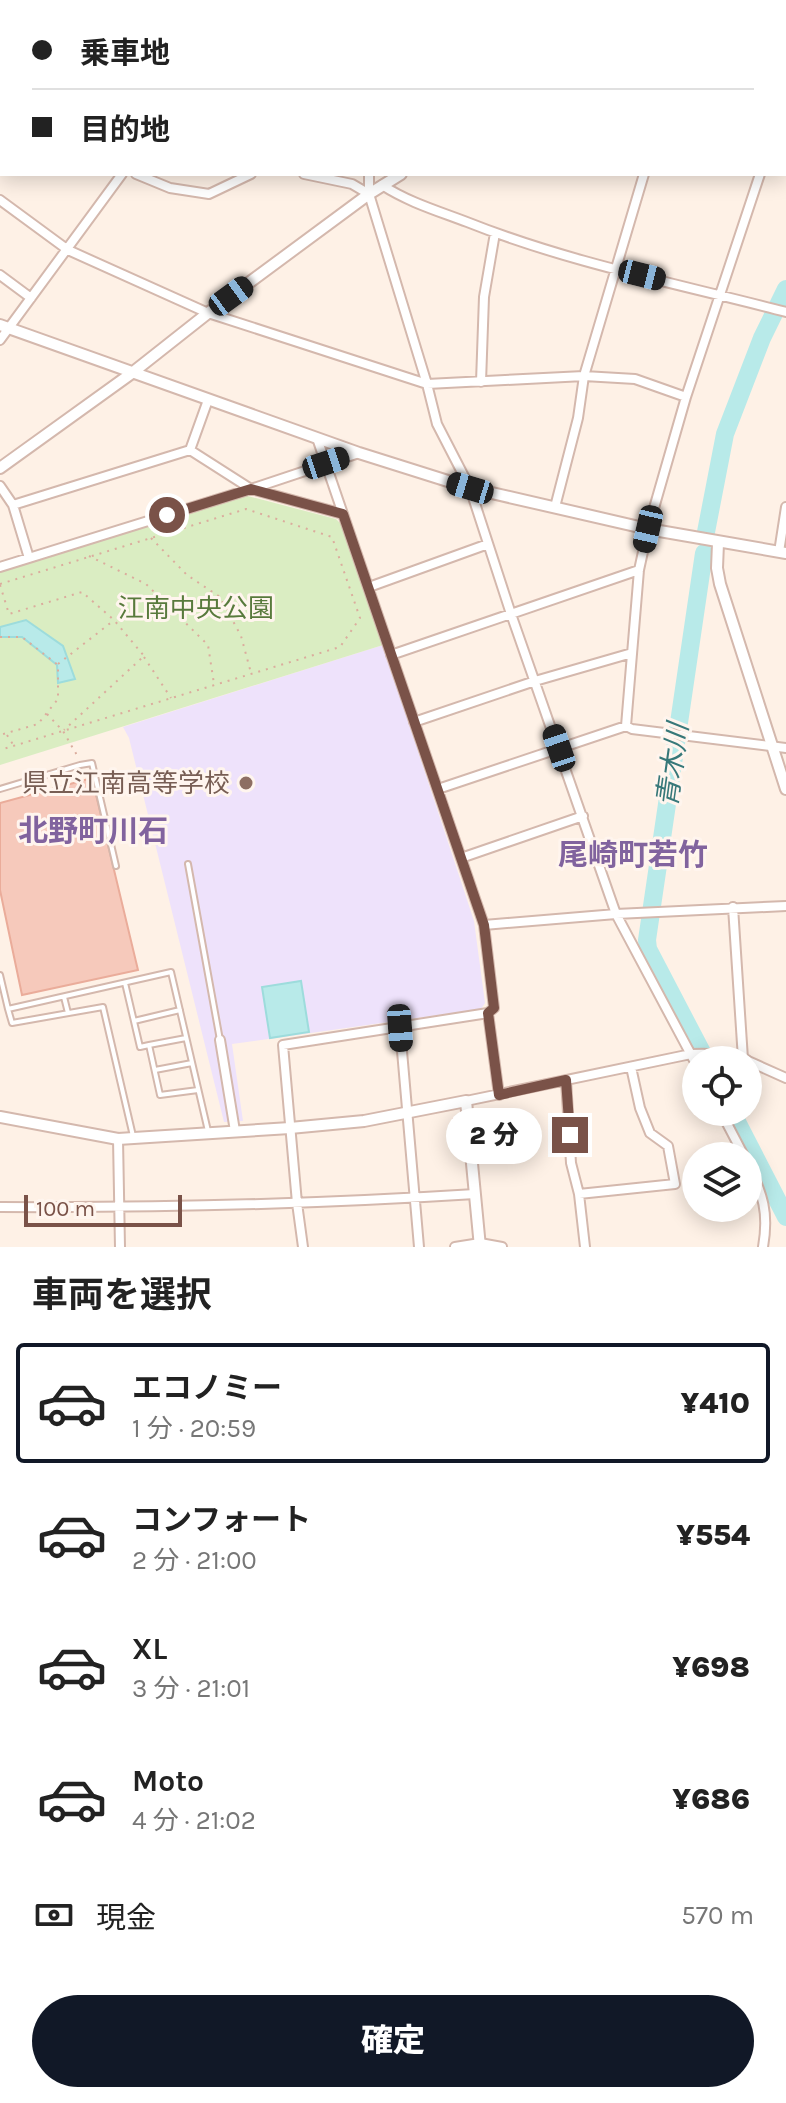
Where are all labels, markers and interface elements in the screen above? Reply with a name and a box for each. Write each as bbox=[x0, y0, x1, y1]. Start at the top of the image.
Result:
text: 乗車地 bbox=[80, 35, 170, 71]
text: 目的地 bbox=[80, 112, 170, 148]
car bbox=[616, 258, 668, 292]
car bbox=[205, 272, 257, 320]
car bbox=[299, 444, 353, 482]
car bbox=[444, 470, 496, 506]
route start bbox=[149, 497, 185, 533]
car bbox=[631, 503, 665, 555]
park label: 江南中央公園 bbox=[118, 593, 274, 624]
water label: 青木川 bbox=[650, 718, 695, 809]
car bbox=[540, 721, 578, 775]
place label: 県立江南高等学校 bbox=[22, 768, 230, 799]
marker: 県立江南高等学校 bbox=[237, 774, 255, 792]
district label: 北野町川石 bbox=[18, 813, 168, 849]
district label: 尾崎町若竹 bbox=[558, 837, 708, 873]
car bbox=[386, 1003, 414, 1053]
map controls bbox=[682, 1046, 762, 1222]
button: locate bbox=[682, 1046, 762, 1126]
callout: 2 分 bbox=[446, 1107, 542, 1163]
route end bbox=[552, 1117, 588, 1153]
text: 2 分 bbox=[469, 1120, 519, 1151]
button: layers bbox=[682, 1142, 762, 1222]
scale bar bbox=[24, 1191, 182, 1227]
text: 100 m bbox=[36, 1196, 95, 1222]
text: 車両を選択 bbox=[32, 1274, 212, 1316]
icon: car bbox=[36, 1367, 108, 1439]
text: エコノミー bbox=[132, 1370, 282, 1406]
text: ¥410 bbox=[680, 1385, 750, 1421]
text: 1 分 · 20:59 bbox=[132, 1413, 256, 1444]
icon: car bbox=[36, 1499, 108, 1571]
text: コンフォート bbox=[132, 1502, 311, 1538]
text: ¥554 bbox=[676, 1517, 750, 1553]
text: 2 分 · 21:00 bbox=[132, 1545, 257, 1576]
icon: car bbox=[36, 1631, 108, 1703]
text: XL bbox=[132, 1631, 167, 1667]
text: ¥698 bbox=[672, 1649, 750, 1685]
text: 3 分 · 21:01 bbox=[132, 1673, 250, 1704]
icon: car bbox=[36, 1763, 108, 1835]
text: Moto bbox=[132, 1763, 204, 1799]
text: ¥686 bbox=[672, 1781, 750, 1817]
text: 4 分 · 21:02 bbox=[132, 1805, 256, 1836]
icon: cash bbox=[32, 1893, 76, 1937]
text: 現金 bbox=[96, 1900, 156, 1936]
text: 570 m bbox=[681, 1900, 754, 1931]
button: 確定 bbox=[32, 1995, 754, 2087]

